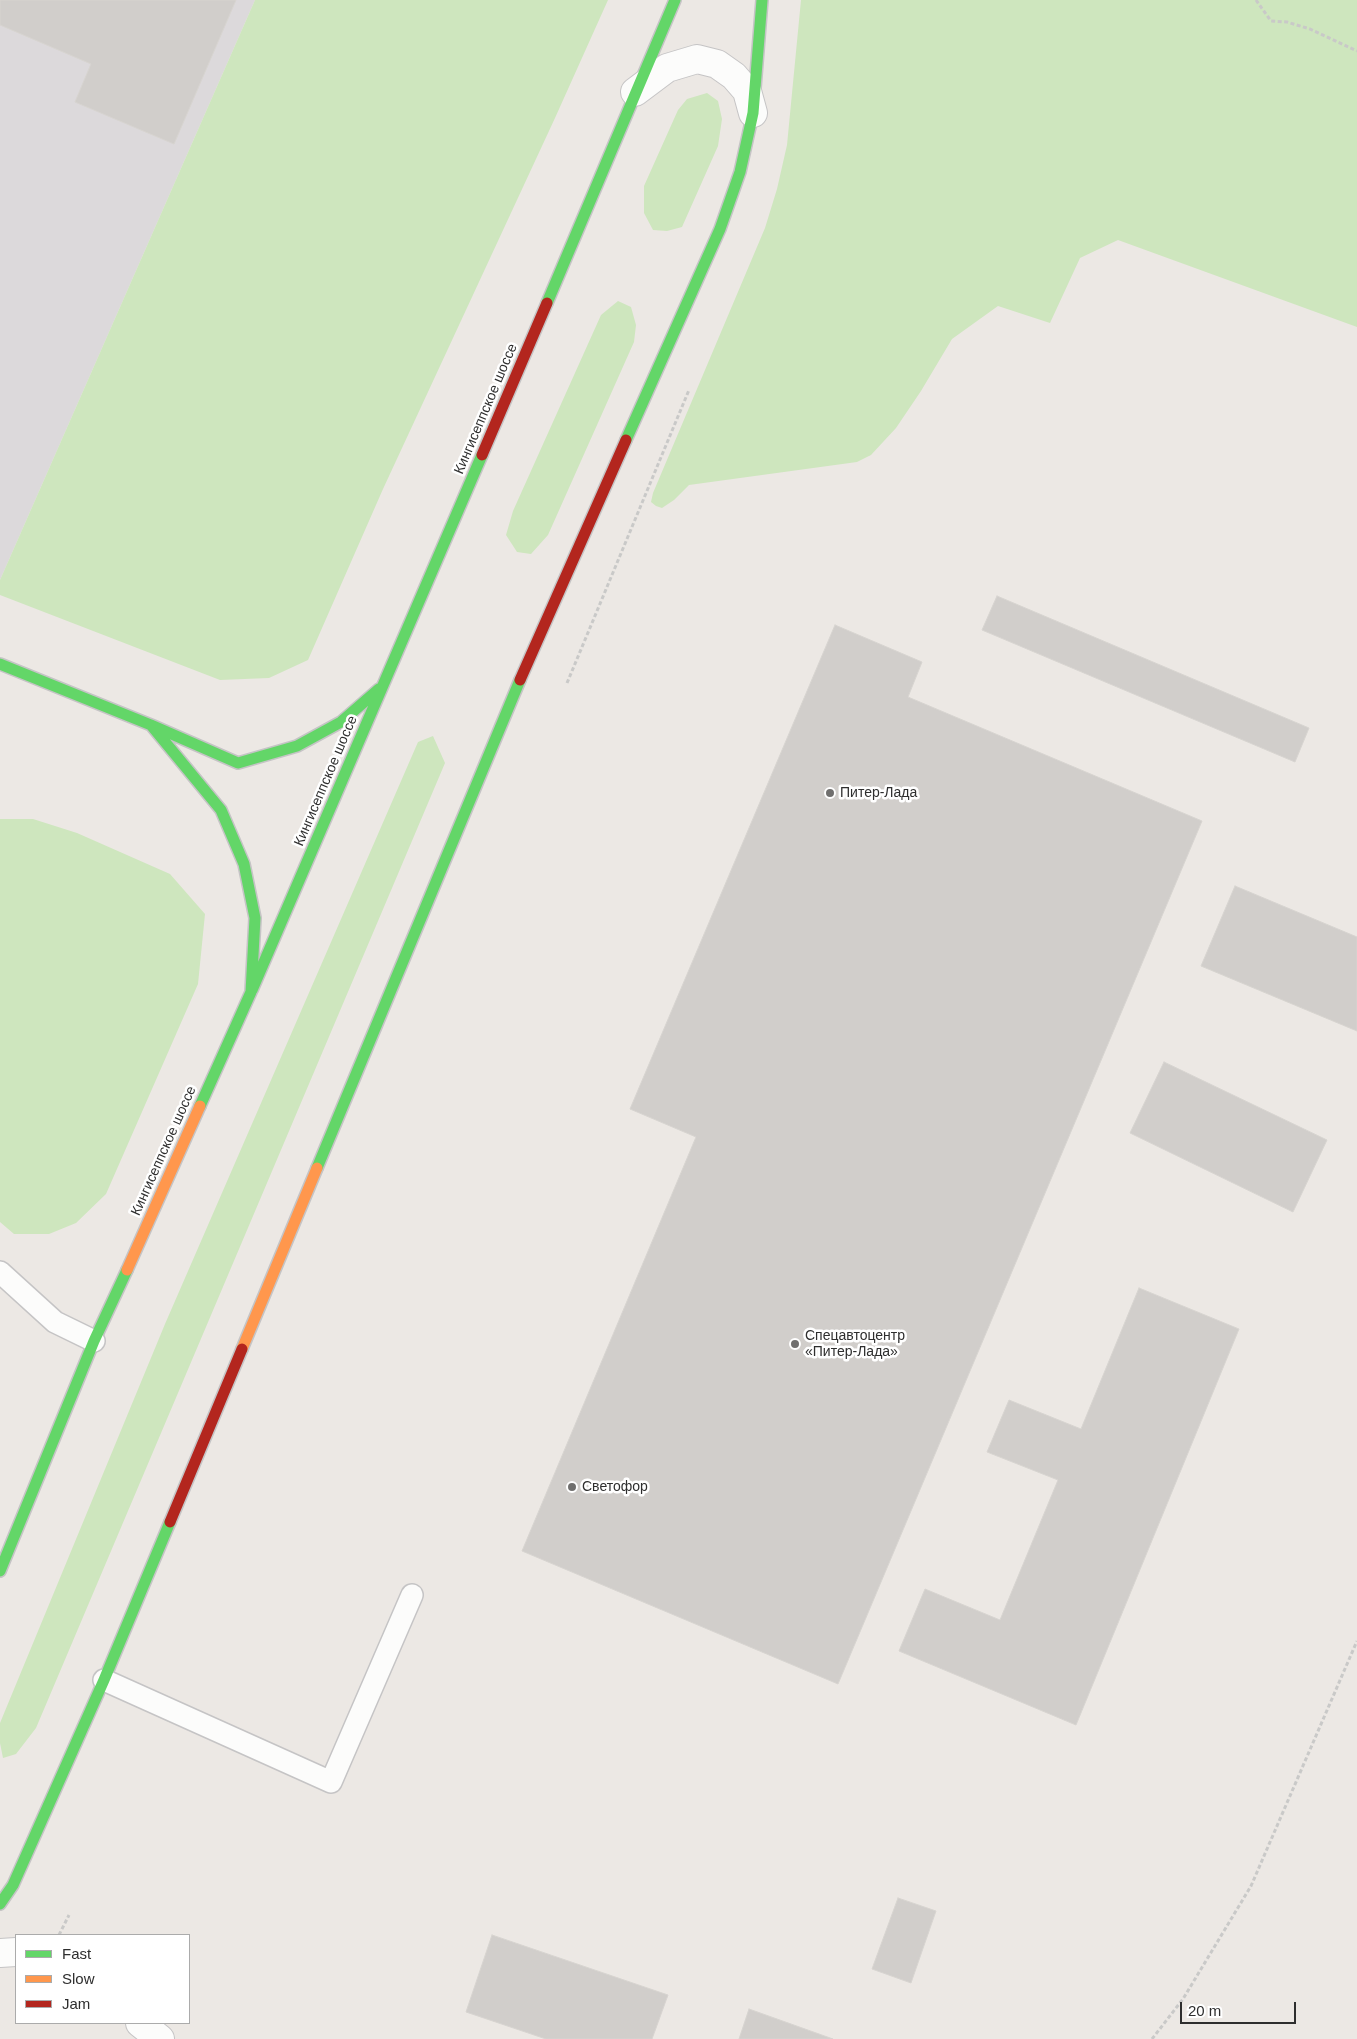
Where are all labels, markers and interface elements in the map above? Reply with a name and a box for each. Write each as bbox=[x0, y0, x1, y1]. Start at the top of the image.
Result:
street label: Кингисеппское шоссе bbox=[451, 341, 521, 477]
street label: Кингисеппское шоссе bbox=[291, 713, 361, 849]
place label: Питер-Лада bbox=[840, 785, 917, 801]
marker: Питер-Лада bbox=[824, 787, 836, 799]
street label: Кингисеппское шоссе bbox=[128, 1084, 200, 1218]
place label: Спецавтоцентр «Питер-Лада» bbox=[805, 1328, 905, 1360]
marker: Спецавтоцентр «Питер-Лада» bbox=[789, 1338, 801, 1350]
place label: Светофор bbox=[582, 1479, 648, 1495]
marker: Светофор bbox=[566, 1481, 578, 1493]
legend bbox=[15, 1934, 190, 2024]
text: Fast bbox=[62, 1945, 91, 1962]
text: Slow bbox=[62, 1970, 95, 1987]
scale bar bbox=[1182, 1992, 1298, 2024]
text: Jam bbox=[62, 1995, 90, 2012]
text: 20 m bbox=[1188, 2002, 1221, 2019]

